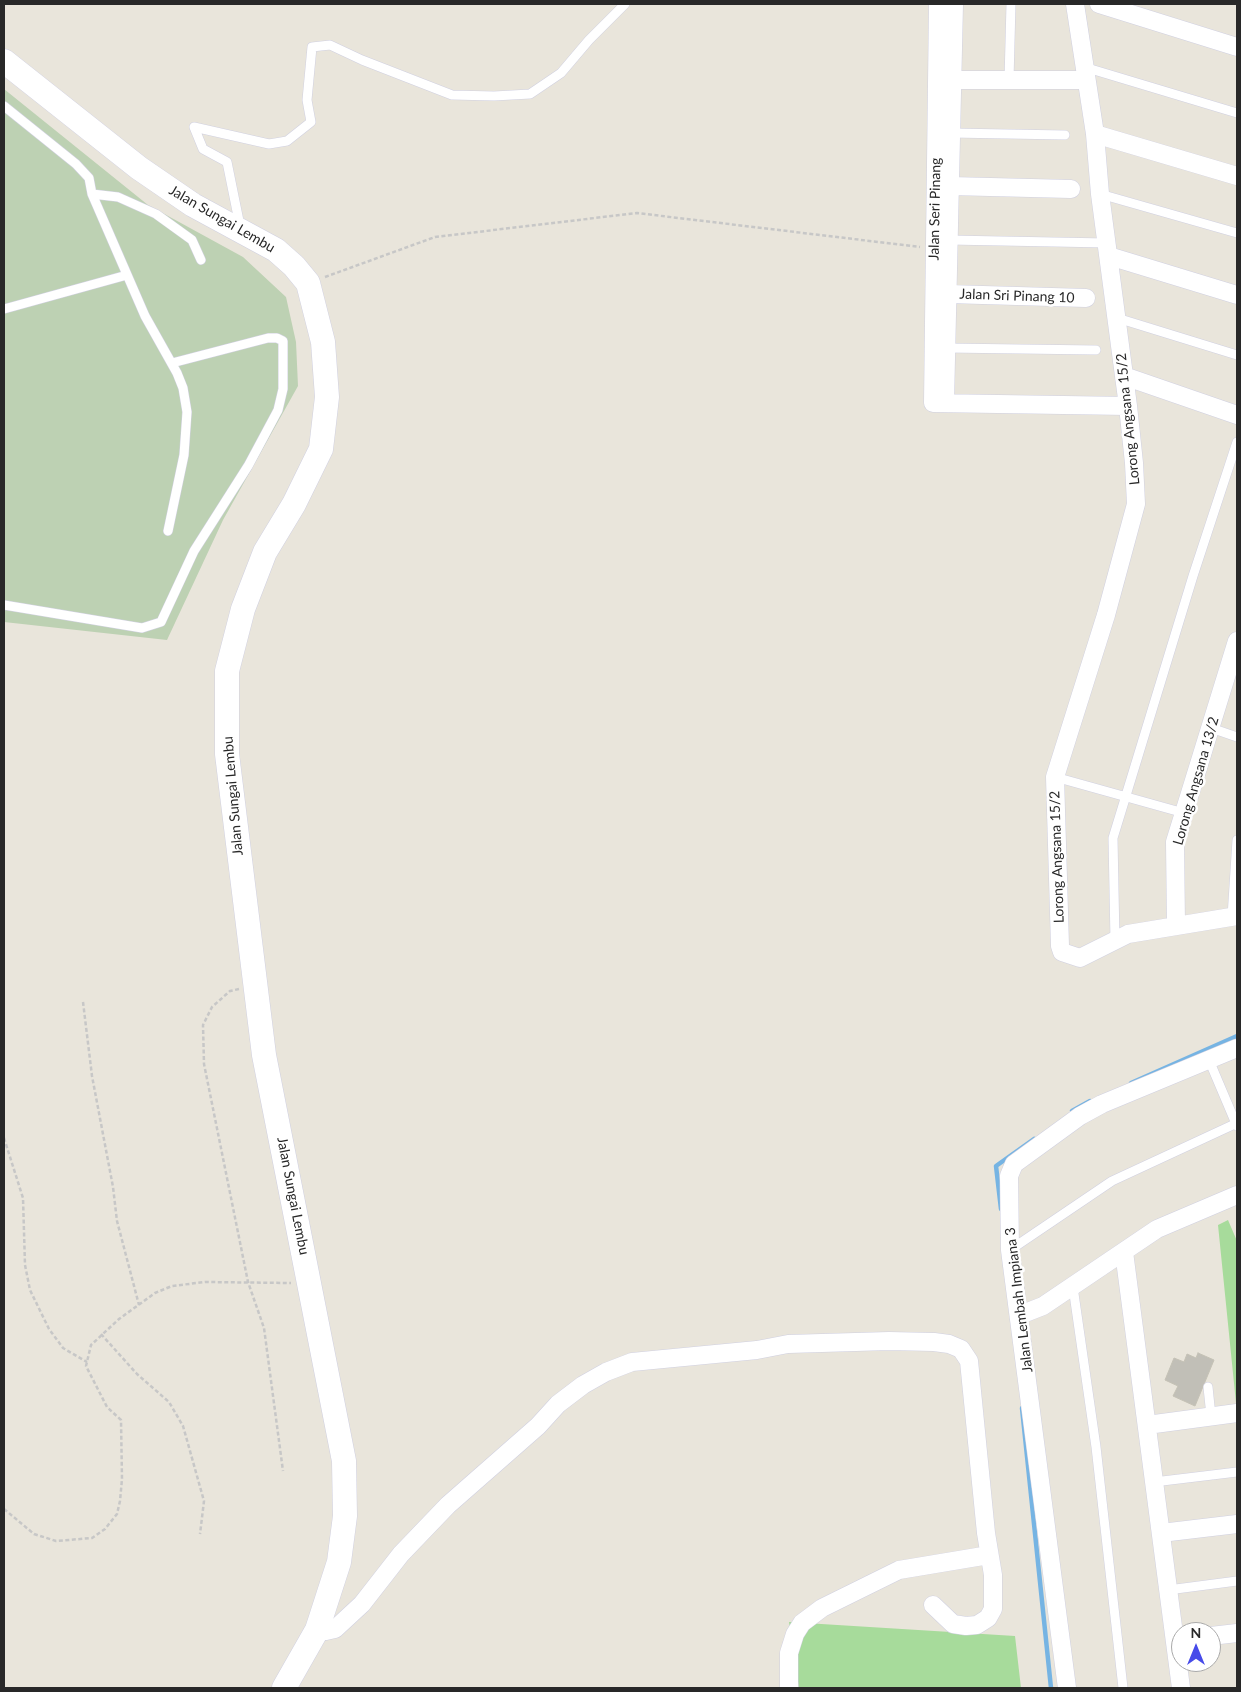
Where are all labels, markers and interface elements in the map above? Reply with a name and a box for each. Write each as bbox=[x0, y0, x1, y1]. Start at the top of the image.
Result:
street label: Jalan Seri Pinang bbox=[926, 157, 944, 261]
street label: Jalan Sungai Lembu bbox=[166, 182, 278, 256]
street label: Jalan Sri Pinang 10 bbox=[959, 286, 1075, 306]
street label: Lorong Angsana 15/2 bbox=[1113, 352, 1143, 486]
street label: Lorong Angsana 13/2 bbox=[1170, 715, 1222, 847]
street label: Jalan Sungai Lembu bbox=[219, 736, 247, 856]
street label: Lorong Angsana 15/2 bbox=[1046, 790, 1068, 924]
street label: Jalan Sungai Lembu bbox=[273, 1136, 313, 1256]
street label: Jalan Lembah Impiana 3 bbox=[1002, 1227, 1036, 1373]
north arrow bbox=[1171, 1622, 1221, 1672]
text: N bbox=[1191, 1624, 1201, 1641]

